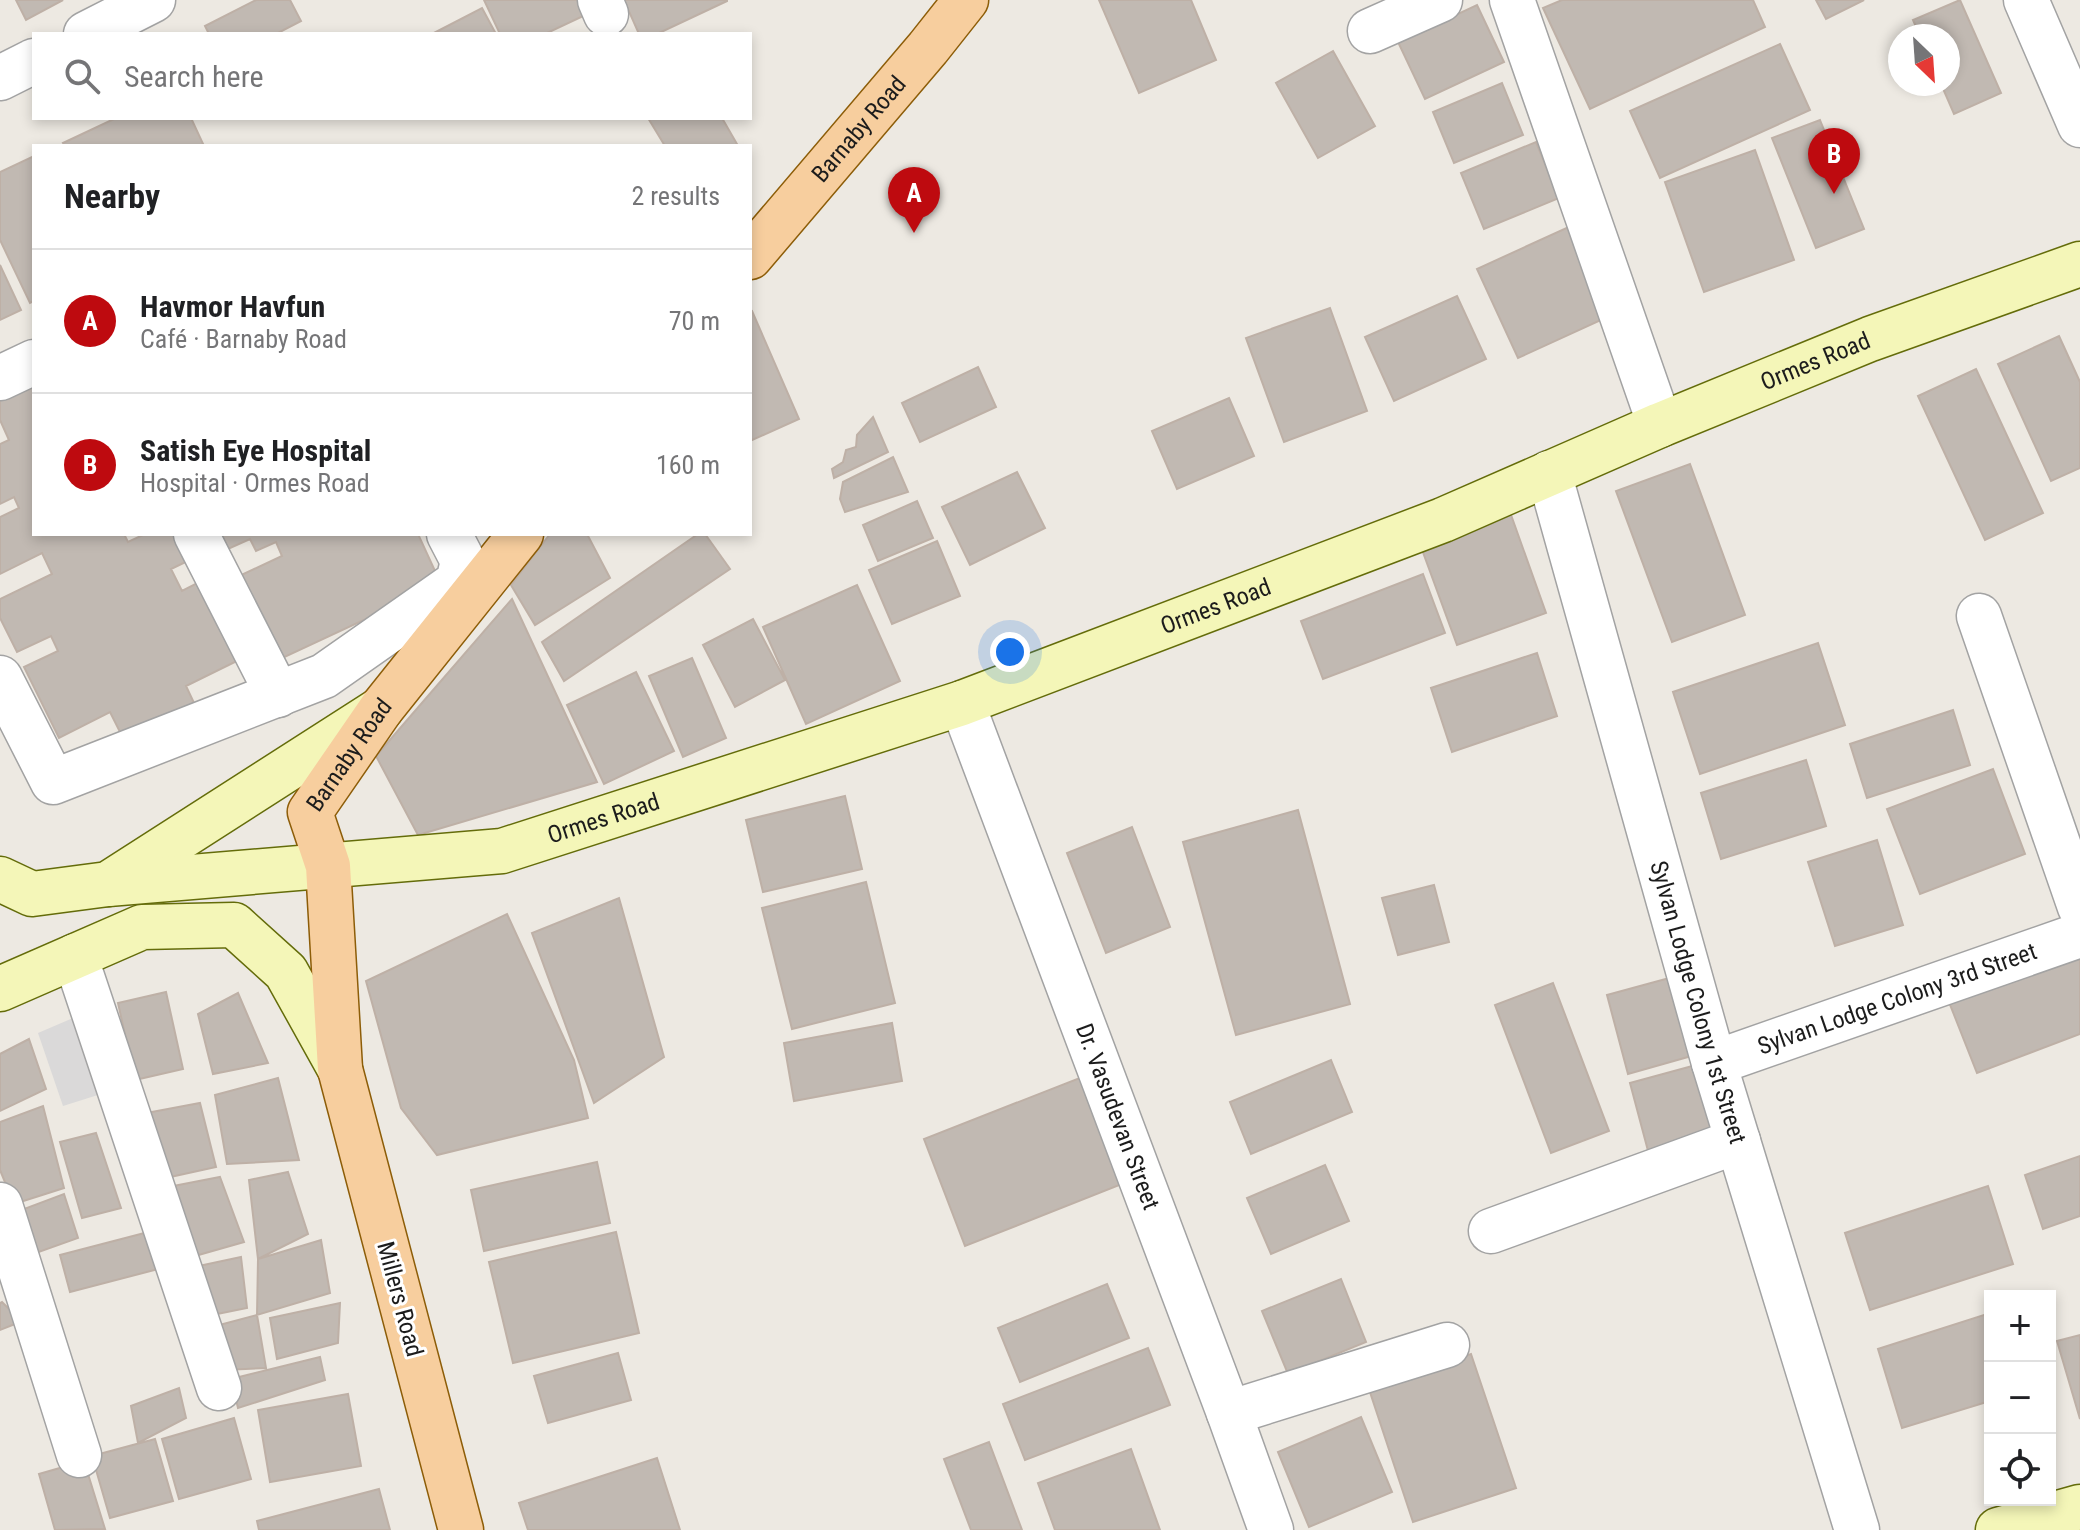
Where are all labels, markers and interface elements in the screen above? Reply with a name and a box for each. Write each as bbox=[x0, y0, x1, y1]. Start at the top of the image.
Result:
north arrow bbox=[1888, 24, 1960, 96]
search box bbox=[32, 32, 752, 120]
icon: search bbox=[60, 54, 104, 98]
text: Search here bbox=[124, 59, 264, 94]
street label: Barnaby Road bbox=[806, 70, 912, 188]
pin: B bbox=[1808, 128, 1860, 194]
pin: A bbox=[888, 167, 940, 233]
text: Nearby bbox=[64, 176, 160, 216]
text: 2 results bbox=[631, 181, 720, 211]
text: Havmor Havfun bbox=[140, 289, 325, 324]
text: A bbox=[82, 306, 98, 336]
text: 70 m bbox=[669, 306, 720, 336]
text: Café · Barnaby Road bbox=[140, 324, 347, 354]
street label: Ormes Road bbox=[1756, 326, 1874, 396]
text: Satish Eye Hospital bbox=[140, 433, 371, 468]
text: B bbox=[83, 450, 97, 480]
text: 160 m bbox=[656, 450, 720, 480]
text: Hospital · Ormes Road bbox=[140, 468, 370, 498]
street label: Ormes Road bbox=[1157, 573, 1275, 640]
your location bbox=[990, 632, 1030, 672]
street label: Barnaby Road bbox=[301, 693, 398, 817]
street label: Ormes Road bbox=[544, 787, 663, 849]
street label: Sylvan Lodge Colony 1st Street bbox=[1644, 858, 1752, 1147]
street label: Sylvan Lodge Colony 3rd Street bbox=[1754, 937, 2040, 1061]
street label: Dr. Vasudevan Street bbox=[1070, 1020, 1165, 1214]
street label: Millers Road bbox=[371, 1238, 429, 1360]
map controls bbox=[1984, 1290, 2056, 1506]
button: + bbox=[1984, 1290, 2056, 1362]
button: − bbox=[1984, 1362, 2056, 1434]
button: locate bbox=[1984, 1434, 2056, 1506]

